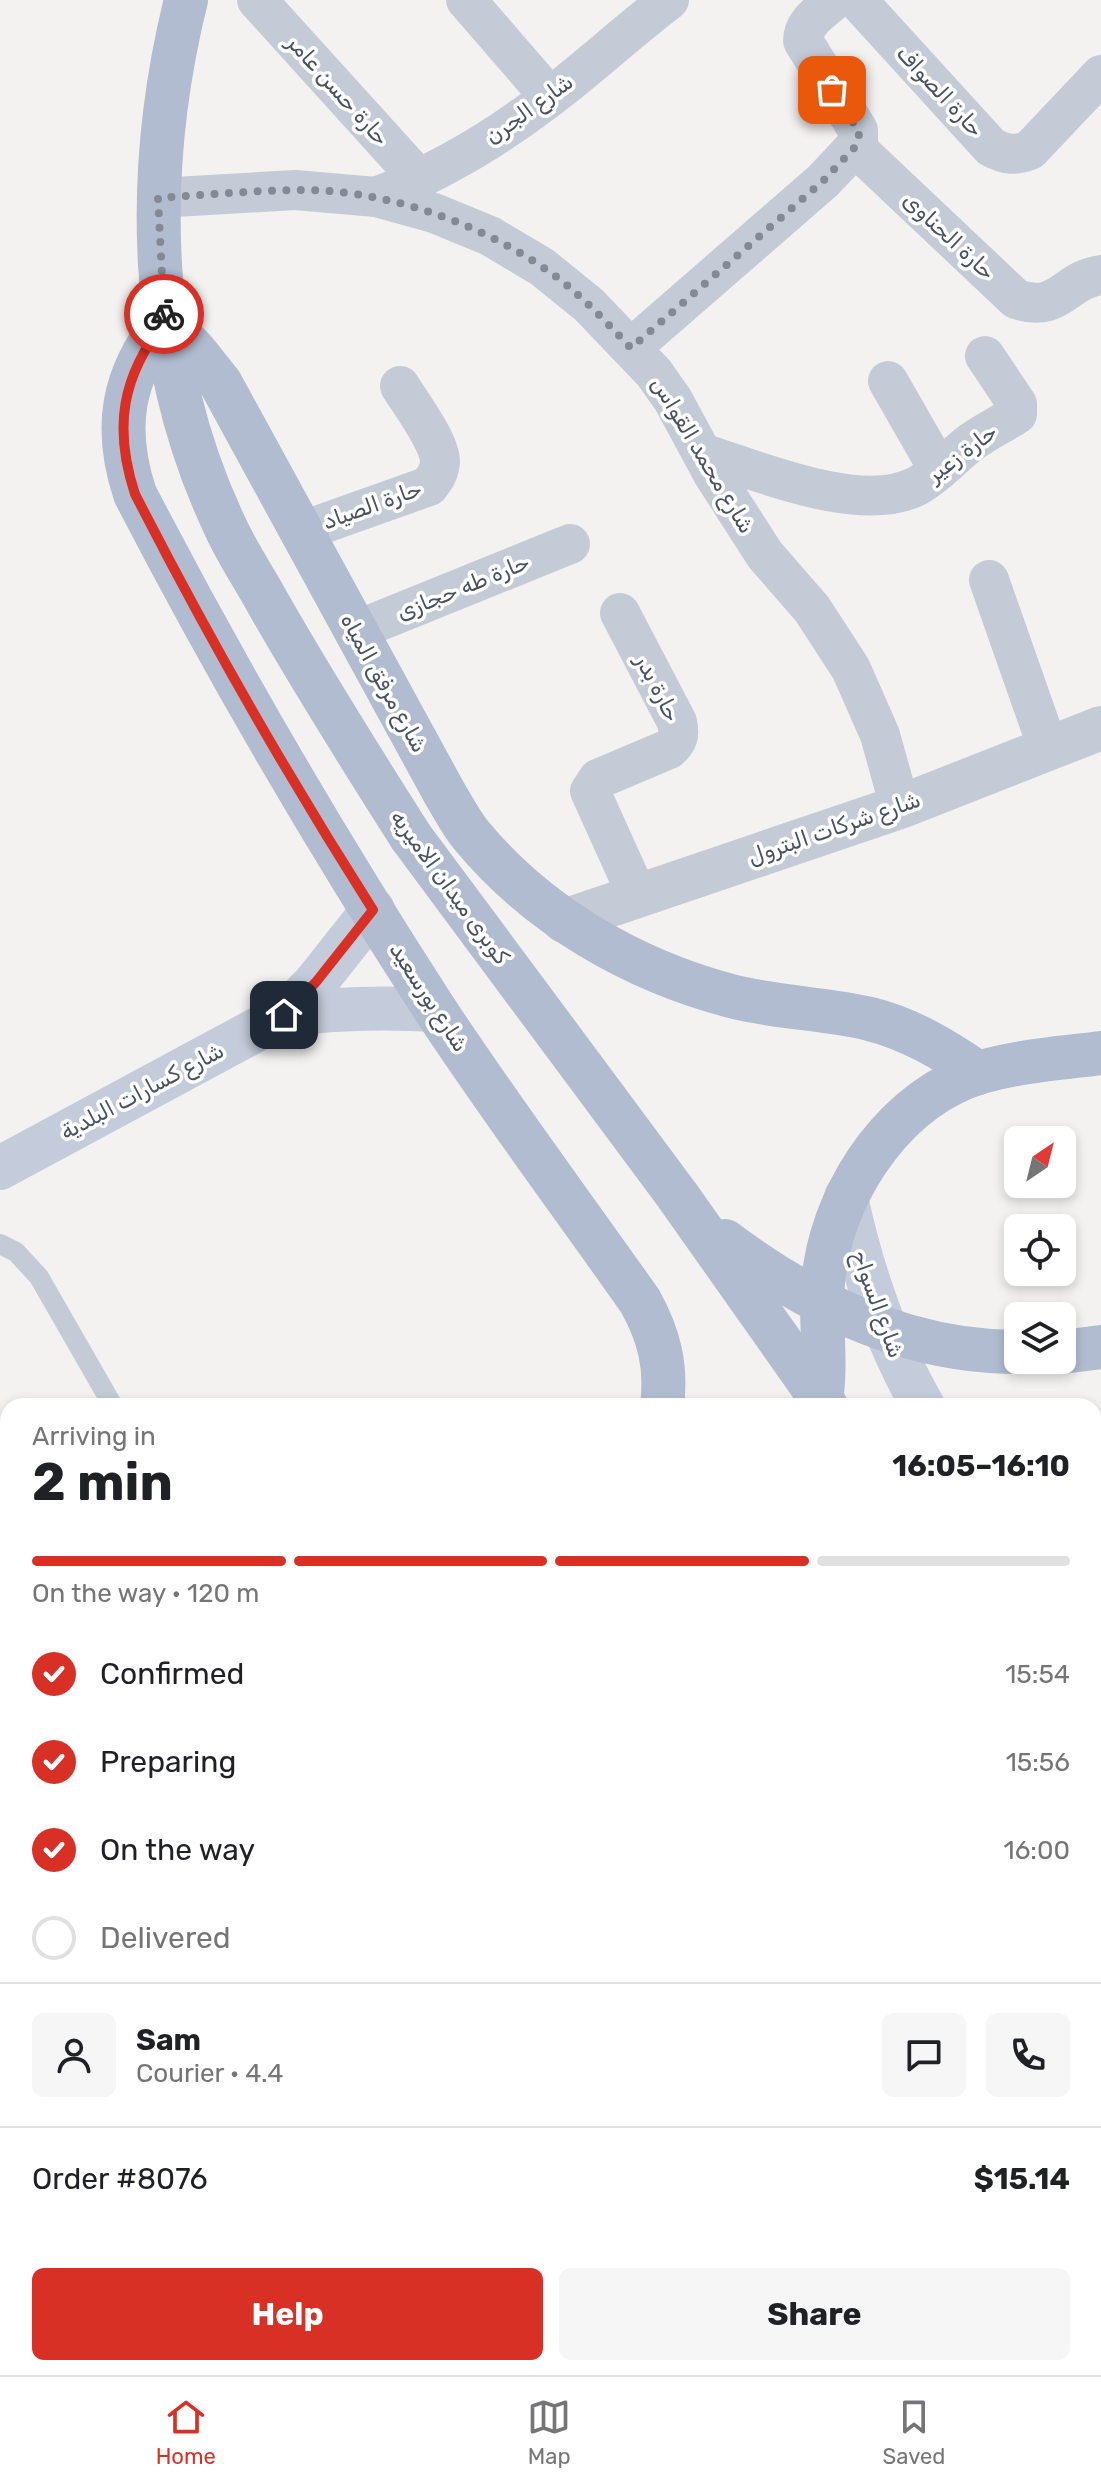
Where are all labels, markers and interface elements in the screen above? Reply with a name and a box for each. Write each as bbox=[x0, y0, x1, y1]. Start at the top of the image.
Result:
street label: حارة حسن عامر bbox=[280, 28, 395, 151]
street label: حارة الصواف bbox=[891, 40, 989, 142]
pin bbox=[798, 56, 866, 124]
street label: شارع الجرن bbox=[480, 68, 579, 152]
icon: bag bbox=[810, 68, 854, 112]
street label: حارة الحناوى bbox=[897, 186, 1001, 286]
courier bbox=[124, 274, 204, 354]
icon: bike bbox=[142, 292, 186, 336]
street label: شارع محمد القواس bbox=[644, 372, 760, 539]
street label: حارة زعير bbox=[920, 418, 1002, 489]
street label: حارة الصياد bbox=[319, 475, 425, 535]
street label: حارة طه حجازى bbox=[393, 548, 533, 626]
street label: شارع مرفق المياه bbox=[333, 609, 433, 758]
street label: حارة بدر bbox=[629, 648, 686, 726]
street label: شارع شركات البترول bbox=[744, 786, 924, 872]
street label: كوبرى ميدان الاميريه bbox=[385, 805, 515, 969]
street label: شارع بورسعيد bbox=[382, 937, 474, 1058]
pin bbox=[250, 981, 318, 1049]
icon: home bbox=[262, 993, 306, 1037]
street label: شارع كسارات البلدية bbox=[56, 1037, 229, 1147]
north arrow bbox=[1004, 1126, 1076, 1198]
map controls bbox=[1004, 1126, 1076, 1374]
button: locate bbox=[1004, 1214, 1076, 1286]
street label: شارع السواح bbox=[844, 1246, 910, 1362]
button: layers bbox=[1004, 1302, 1076, 1374]
text: Arriving in bbox=[32, 1421, 156, 1452]
text: 16:05–16:10 bbox=[892, 1448, 1070, 1484]
text: 2 min bbox=[32, 1451, 173, 1513]
text: On the way · 120 m bbox=[32, 1578, 259, 1609]
icon: check bbox=[32, 1652, 76, 1696]
text: Confirmed bbox=[100, 1656, 244, 1692]
text: 15:54 bbox=[1005, 1659, 1070, 1690]
icon: check bbox=[32, 1740, 76, 1784]
text: Preparing bbox=[100, 1744, 236, 1780]
text: 15:56 bbox=[1006, 1747, 1070, 1778]
icon: check bbox=[32, 1828, 76, 1872]
text: On the way bbox=[100, 1832, 255, 1868]
text: 16:00 bbox=[1004, 1835, 1070, 1866]
text: Delivered bbox=[100, 1920, 231, 1956]
button: person bbox=[32, 2013, 116, 2097]
button: chat bbox=[882, 2013, 966, 2097]
button: phone bbox=[986, 2013, 1070, 2097]
text: Sam bbox=[136, 2022, 201, 2058]
text: Courier · 4.4 bbox=[136, 2058, 283, 2089]
text: Order #8076 bbox=[32, 2161, 208, 2197]
text: $15.14 bbox=[974, 2161, 1070, 2197]
button: Help bbox=[32, 2268, 543, 2360]
button: Share bbox=[559, 2268, 1070, 2360]
tab: Home bbox=[156, 2395, 216, 2470]
tab: Map bbox=[527, 2395, 571, 2470]
tab: Saved bbox=[883, 2395, 945, 2470]

